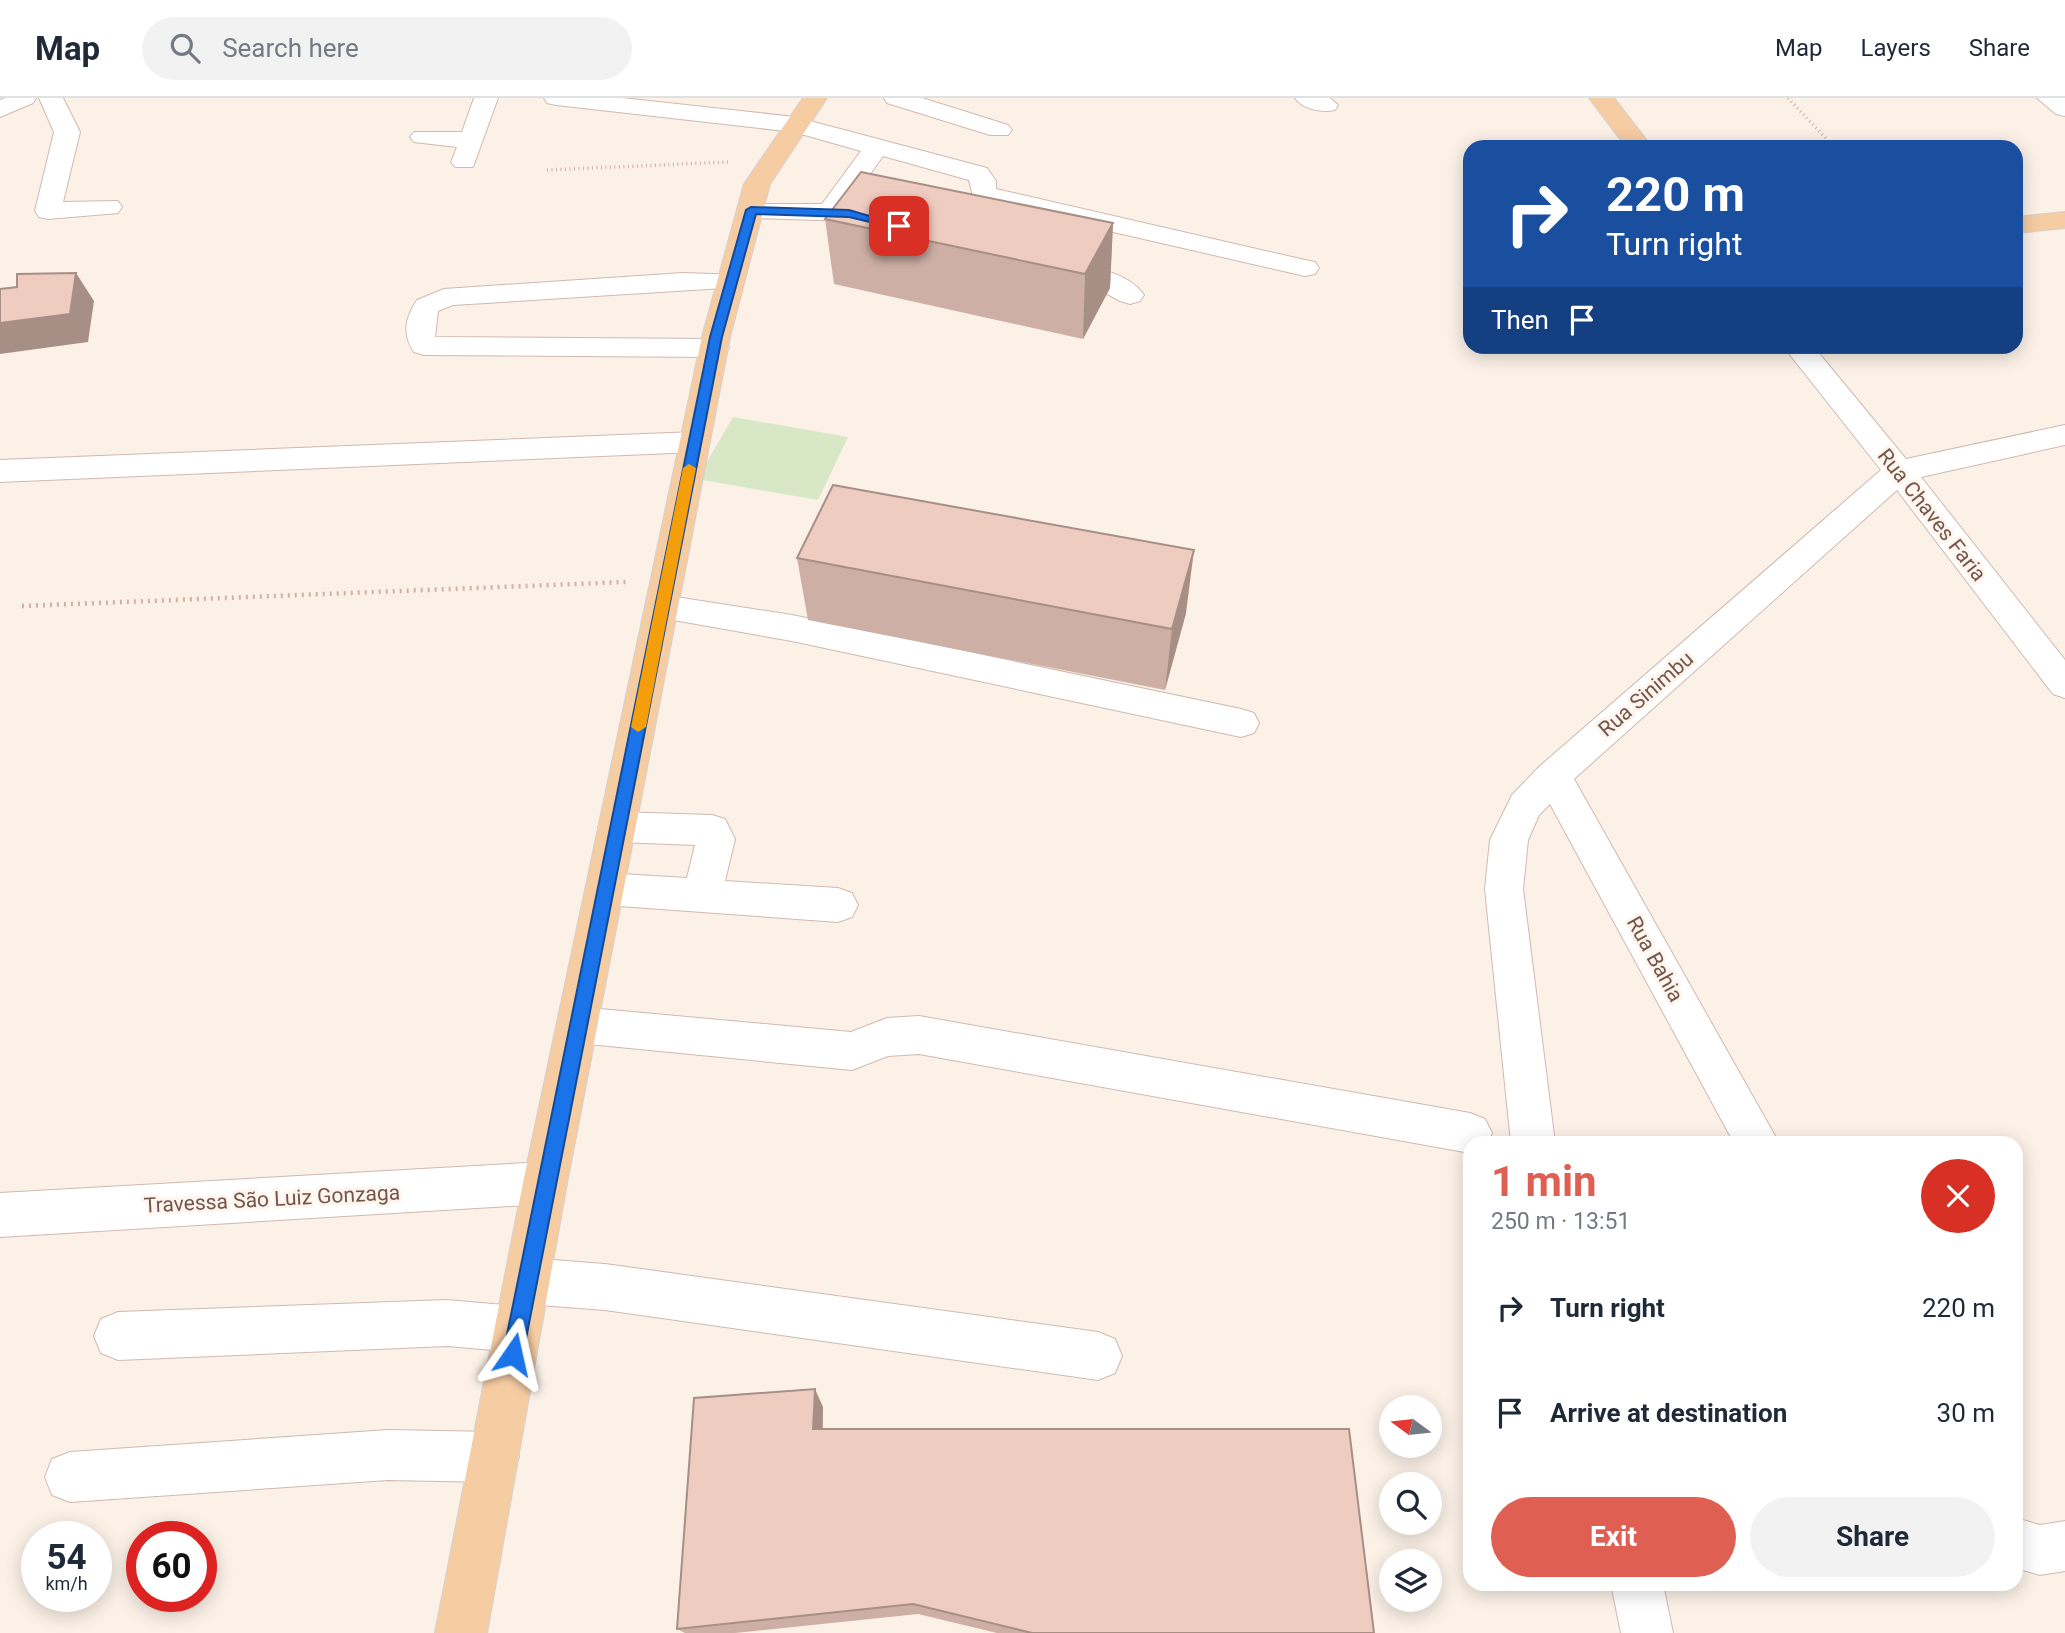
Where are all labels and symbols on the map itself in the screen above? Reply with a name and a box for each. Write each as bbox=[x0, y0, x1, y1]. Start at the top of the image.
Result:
pin bbox=[869, 196, 929, 256]
street label: Rua Chaves Faria bbox=[1873, 444, 1991, 586]
street label: Rua Sinimbu bbox=[1594, 646, 1698, 742]
street label: Rua Bahia bbox=[1622, 912, 1688, 1006]
street label: Travessa São Luiz Gonzaga bbox=[143, 1180, 401, 1218]
position arrow bbox=[476, 1317, 550, 1391]
north arrow bbox=[1379, 1395, 1442, 1458]
speed limit sign: 60 bbox=[126, 1521, 217, 1612]

